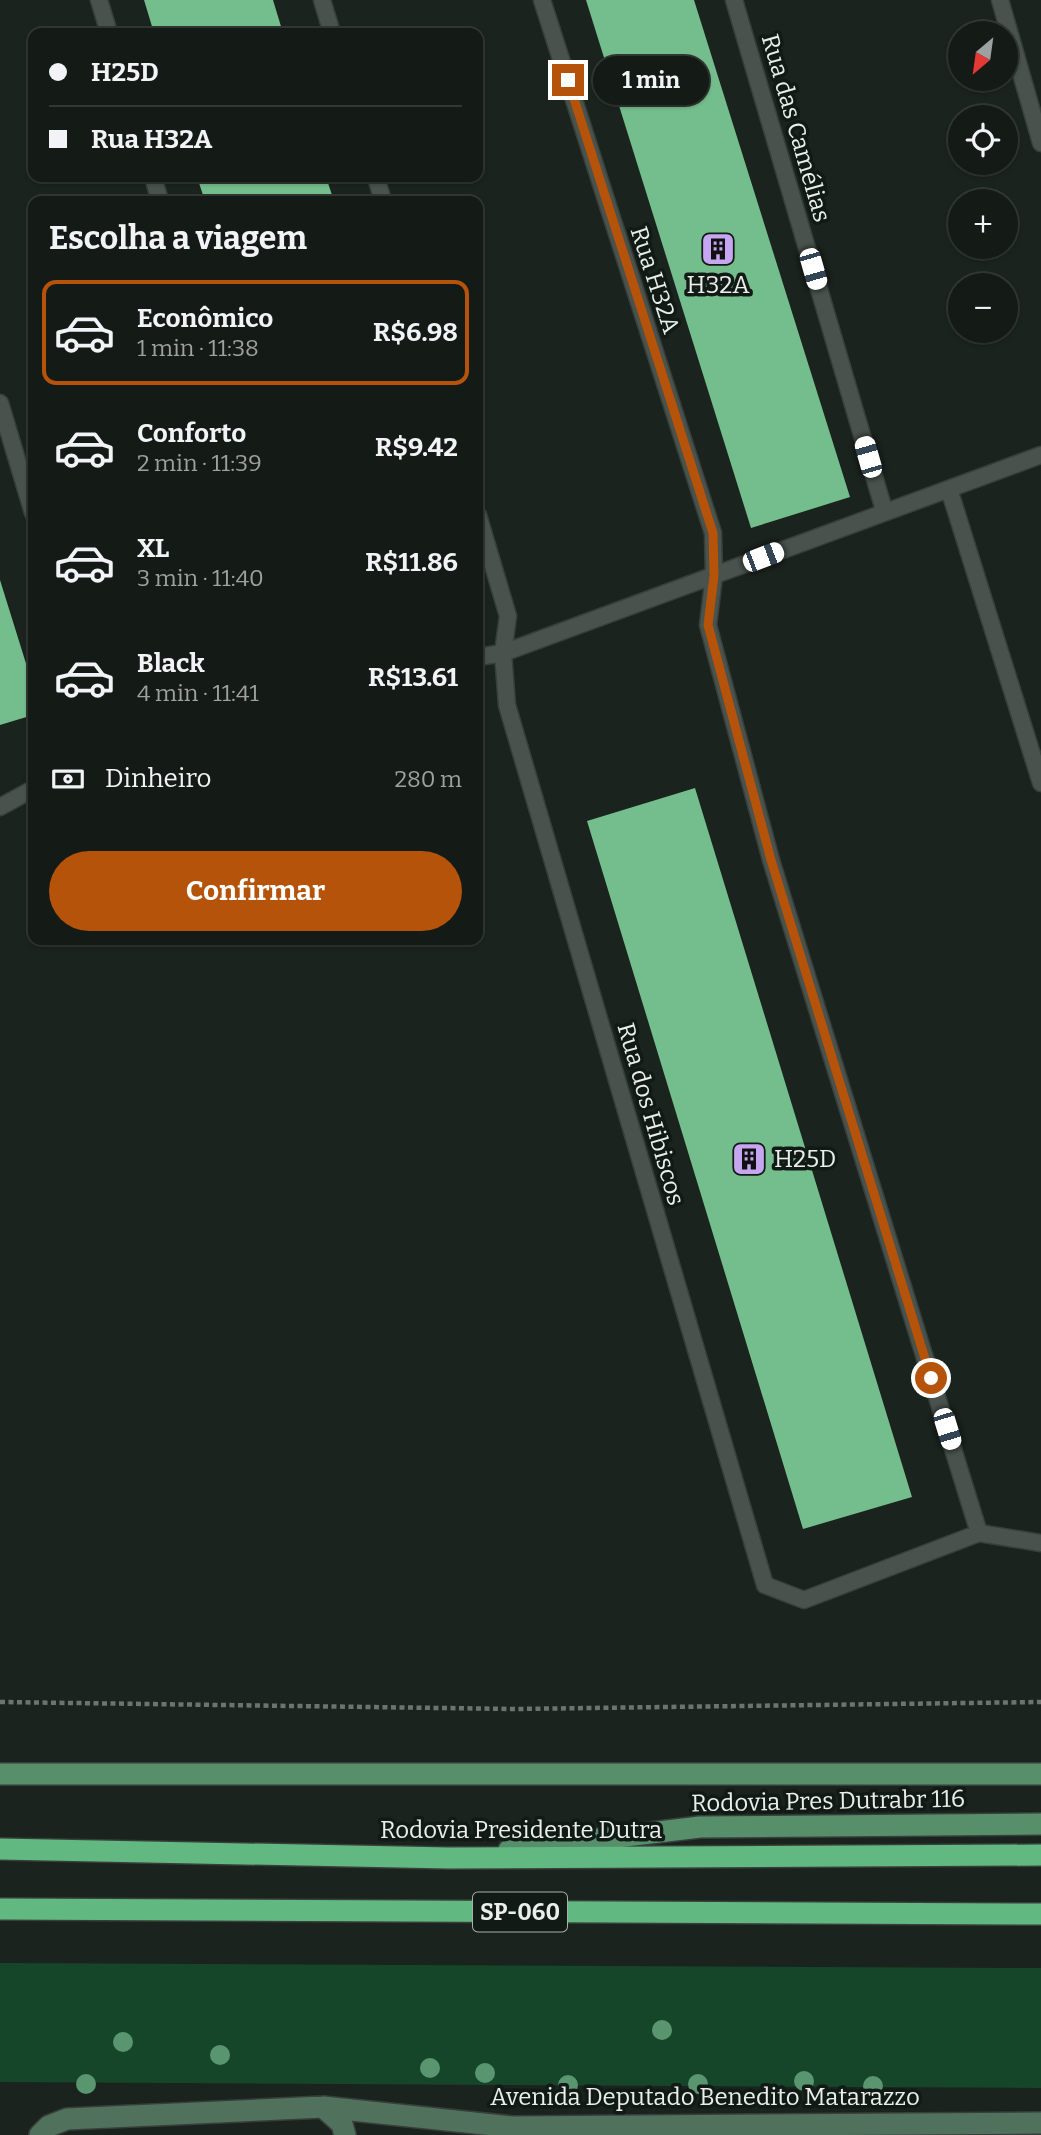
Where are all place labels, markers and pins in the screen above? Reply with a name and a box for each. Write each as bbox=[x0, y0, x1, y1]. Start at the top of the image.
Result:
building icon: H32A bbox=[699, 230, 737, 268]
place label: H32A bbox=[687, 271, 749, 299]
building icon: H25D bbox=[730, 1140, 768, 1178]
place label: H25D bbox=[774, 1145, 836, 1173]

